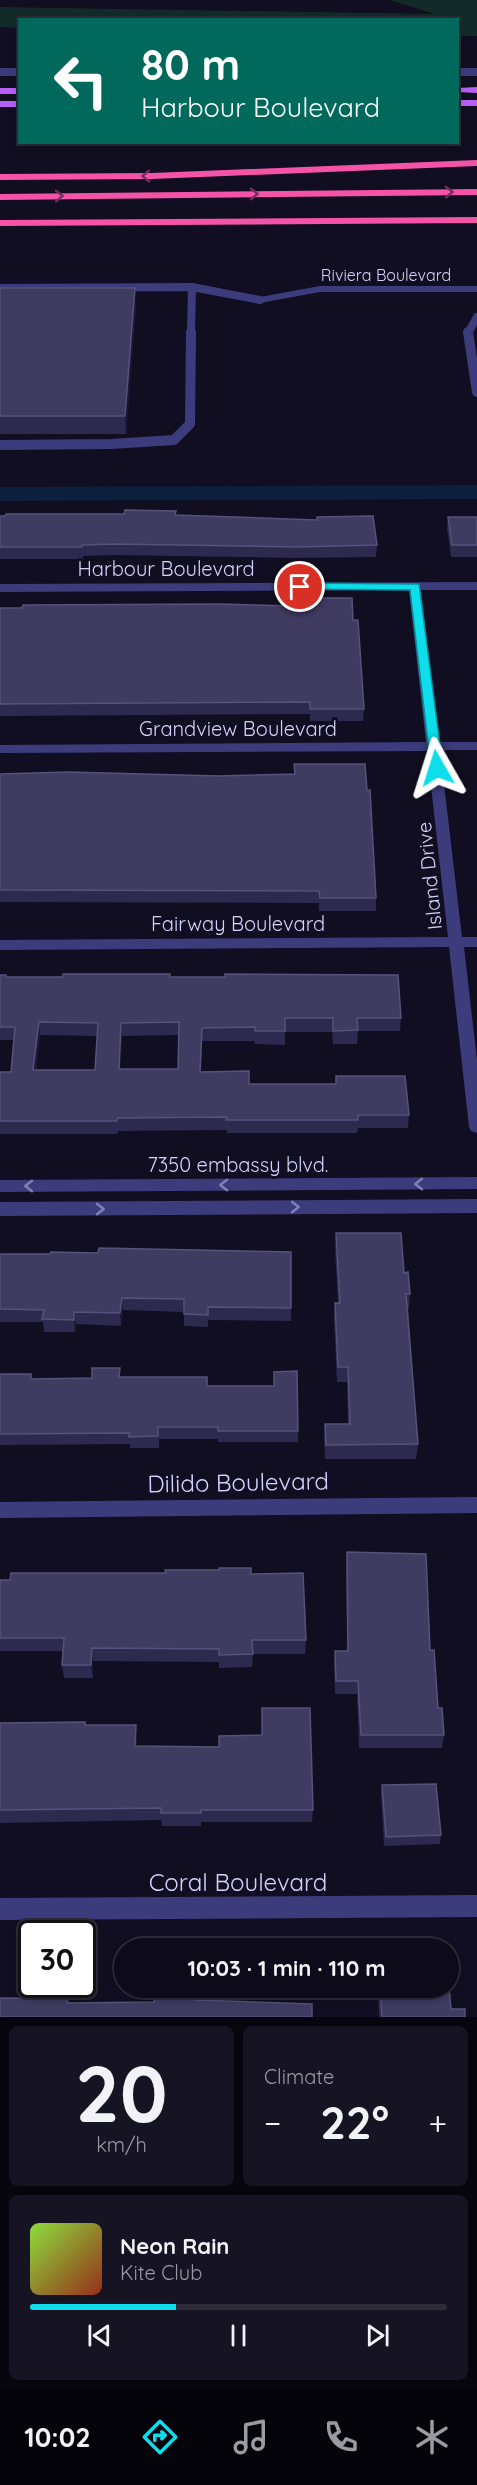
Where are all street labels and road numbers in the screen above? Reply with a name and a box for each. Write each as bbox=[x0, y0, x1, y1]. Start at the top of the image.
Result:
street label: Riviera Boulevard bbox=[321, 265, 451, 285]
street label: Harbour Boulevard bbox=[77, 556, 255, 581]
street label: Grandview Boulevard bbox=[139, 716, 337, 741]
street label: Island Drive bbox=[411, 821, 447, 931]
street label: Fairway Boulevard bbox=[151, 911, 325, 936]
street label: 7350 embassy blvd. bbox=[148, 1152, 328, 1177]
street label: Dilido Boulevard bbox=[147, 1465, 329, 1499]
street label: Coral Boulevard bbox=[149, 1867, 327, 1897]

